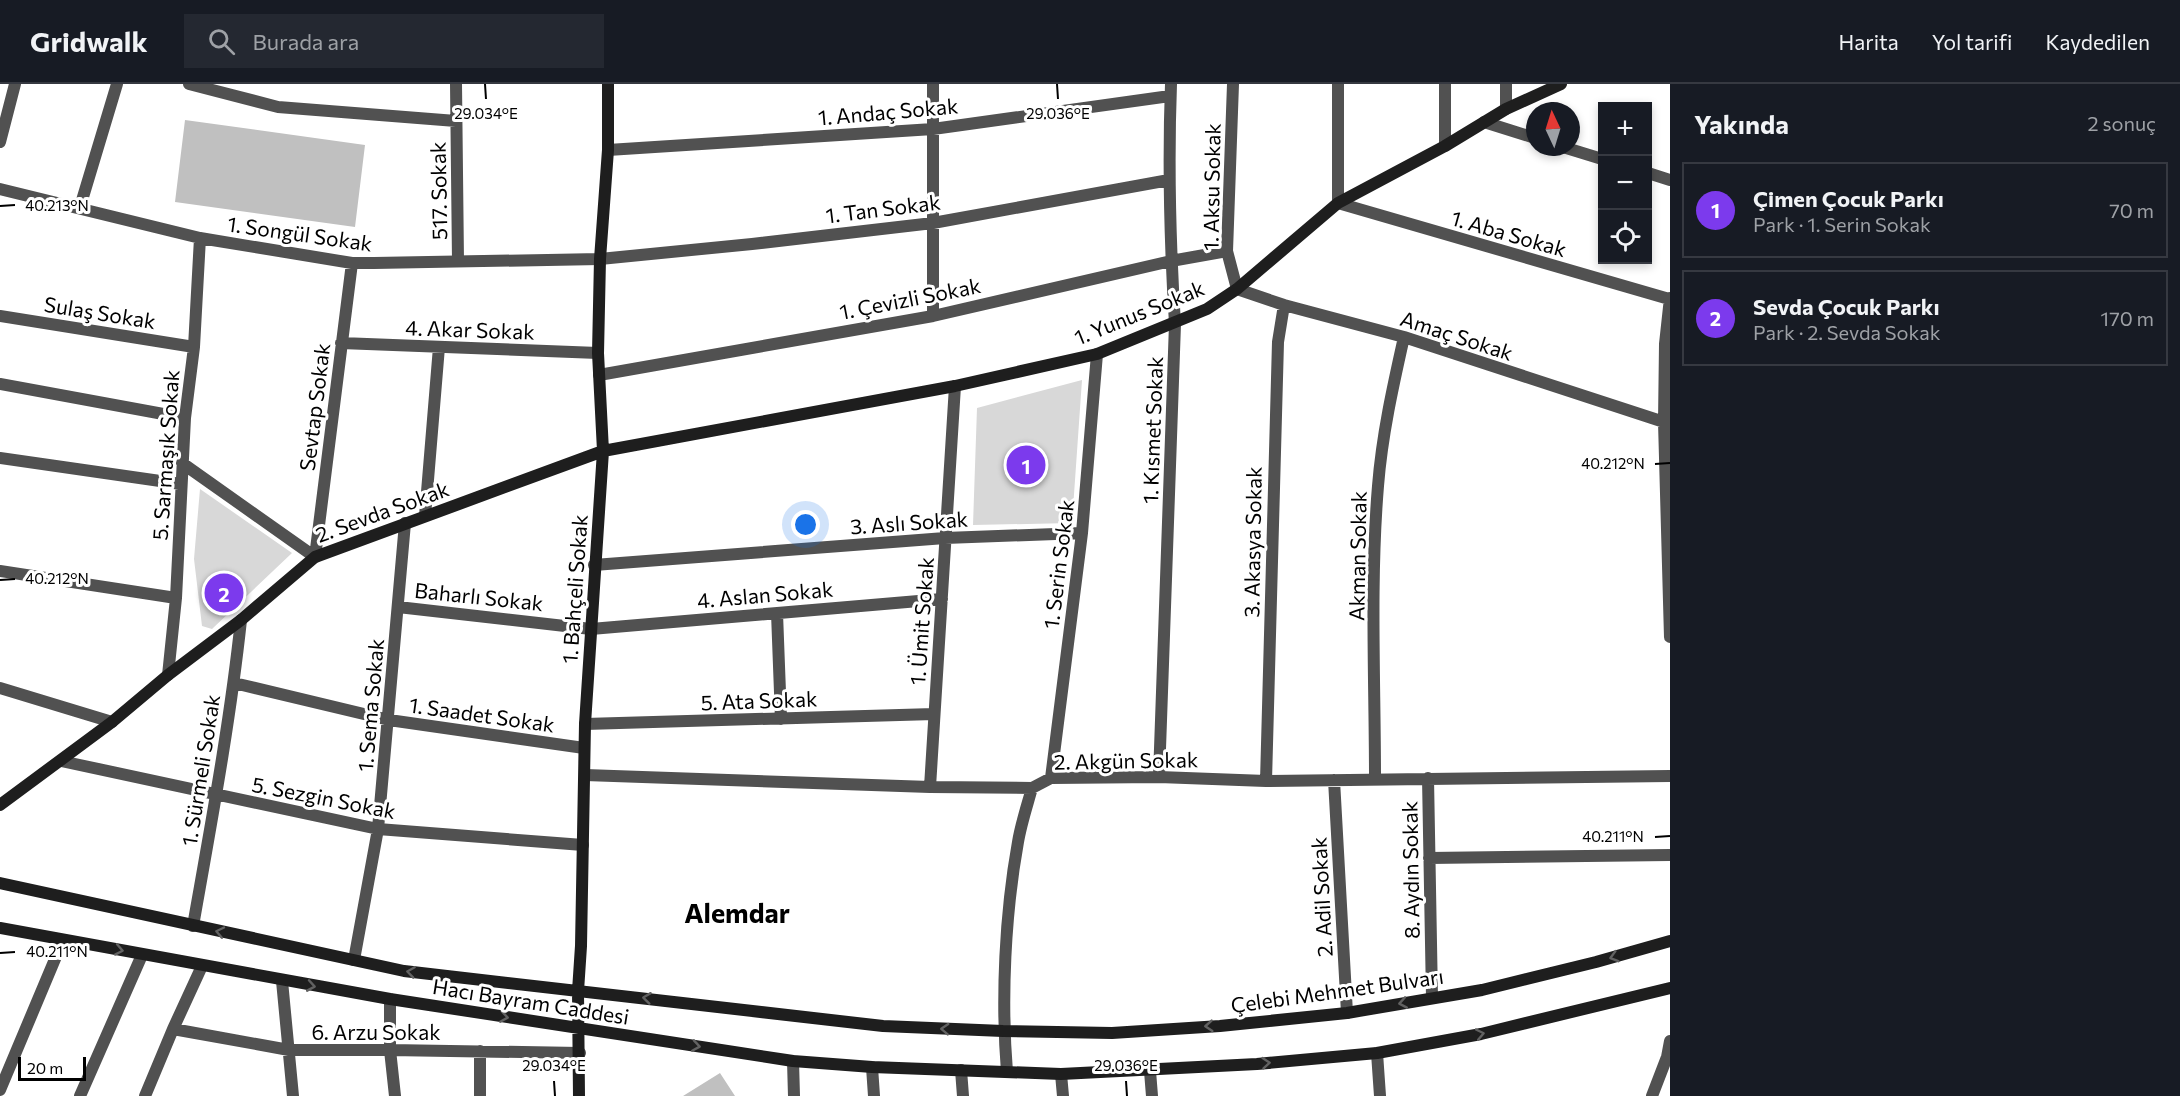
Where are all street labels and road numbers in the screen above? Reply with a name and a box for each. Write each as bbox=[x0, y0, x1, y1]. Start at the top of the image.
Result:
street label: 1. Andaç Sokak bbox=[817, 92, 959, 130]
street label: 1. Aksu Sokak bbox=[1197, 123, 1225, 251]
street label: 517. Sokak bbox=[425, 142, 451, 240]
street label: 1. Tan Sokak bbox=[824, 189, 942, 227]
street label: 1. Aba Sokak bbox=[1449, 205, 1569, 261]
street label: 1. Songül Sokak bbox=[226, 210, 374, 256]
street label: 1. Çevizli Sokak bbox=[837, 272, 983, 324]
street label: 1. Yunus Sokak bbox=[1070, 275, 1208, 349]
street label: Sulaş Sokak bbox=[42, 291, 158, 333]
street label: Amaç Sokak bbox=[1398, 305, 1516, 365]
street label: 4. Akar Sokak bbox=[405, 314, 535, 344]
street label: Sevtap Sokak bbox=[294, 342, 334, 472]
street label: 1. Kısmet Sokak bbox=[1137, 356, 1167, 504]
street label: 5. Sarmaşık Sokak bbox=[147, 369, 183, 541]
street label: 3. Akasya Sokak bbox=[1238, 466, 1266, 618]
street label: 2. Sevda Sokak bbox=[312, 475, 452, 547]
street label: Akman Sokak bbox=[1343, 491, 1371, 621]
street label: 1. Serin Sokak bbox=[1038, 498, 1078, 630]
street label: 3. Aslı Sokak bbox=[849, 505, 969, 539]
street label: 1. Bahçeli Sokak bbox=[556, 514, 592, 664]
street label: 1. Ümit Sokak bbox=[904, 556, 938, 686]
street label: 4. Aslan Sokak bbox=[696, 576, 834, 612]
street label: Baharlı Sokak bbox=[413, 577, 545, 615]
street label: 1. Sema Sokak bbox=[352, 638, 388, 772]
street label: 5. Ata Sokak bbox=[700, 685, 818, 715]
street label: 1. Saadet Sokak bbox=[408, 691, 556, 737]
street label: 1. Sürmeli Sokak bbox=[176, 692, 224, 848]
street label: 2. Akgün Sokak bbox=[1054, 746, 1198, 774]
street label: 5. Sezgin Sokak bbox=[250, 771, 398, 823]
street label: 8. Aydın Sokak bbox=[1396, 801, 1424, 939]
street label: 2. Adil Sokak bbox=[1305, 836, 1337, 958]
street label: Çelebi Mehmet Bulvarı bbox=[1229, 963, 1445, 1017]
street label: Hacı Bayram Caddesi bbox=[431, 973, 631, 1029]
street label: 6. Arzu Sokak bbox=[311, 1019, 441, 1044]

